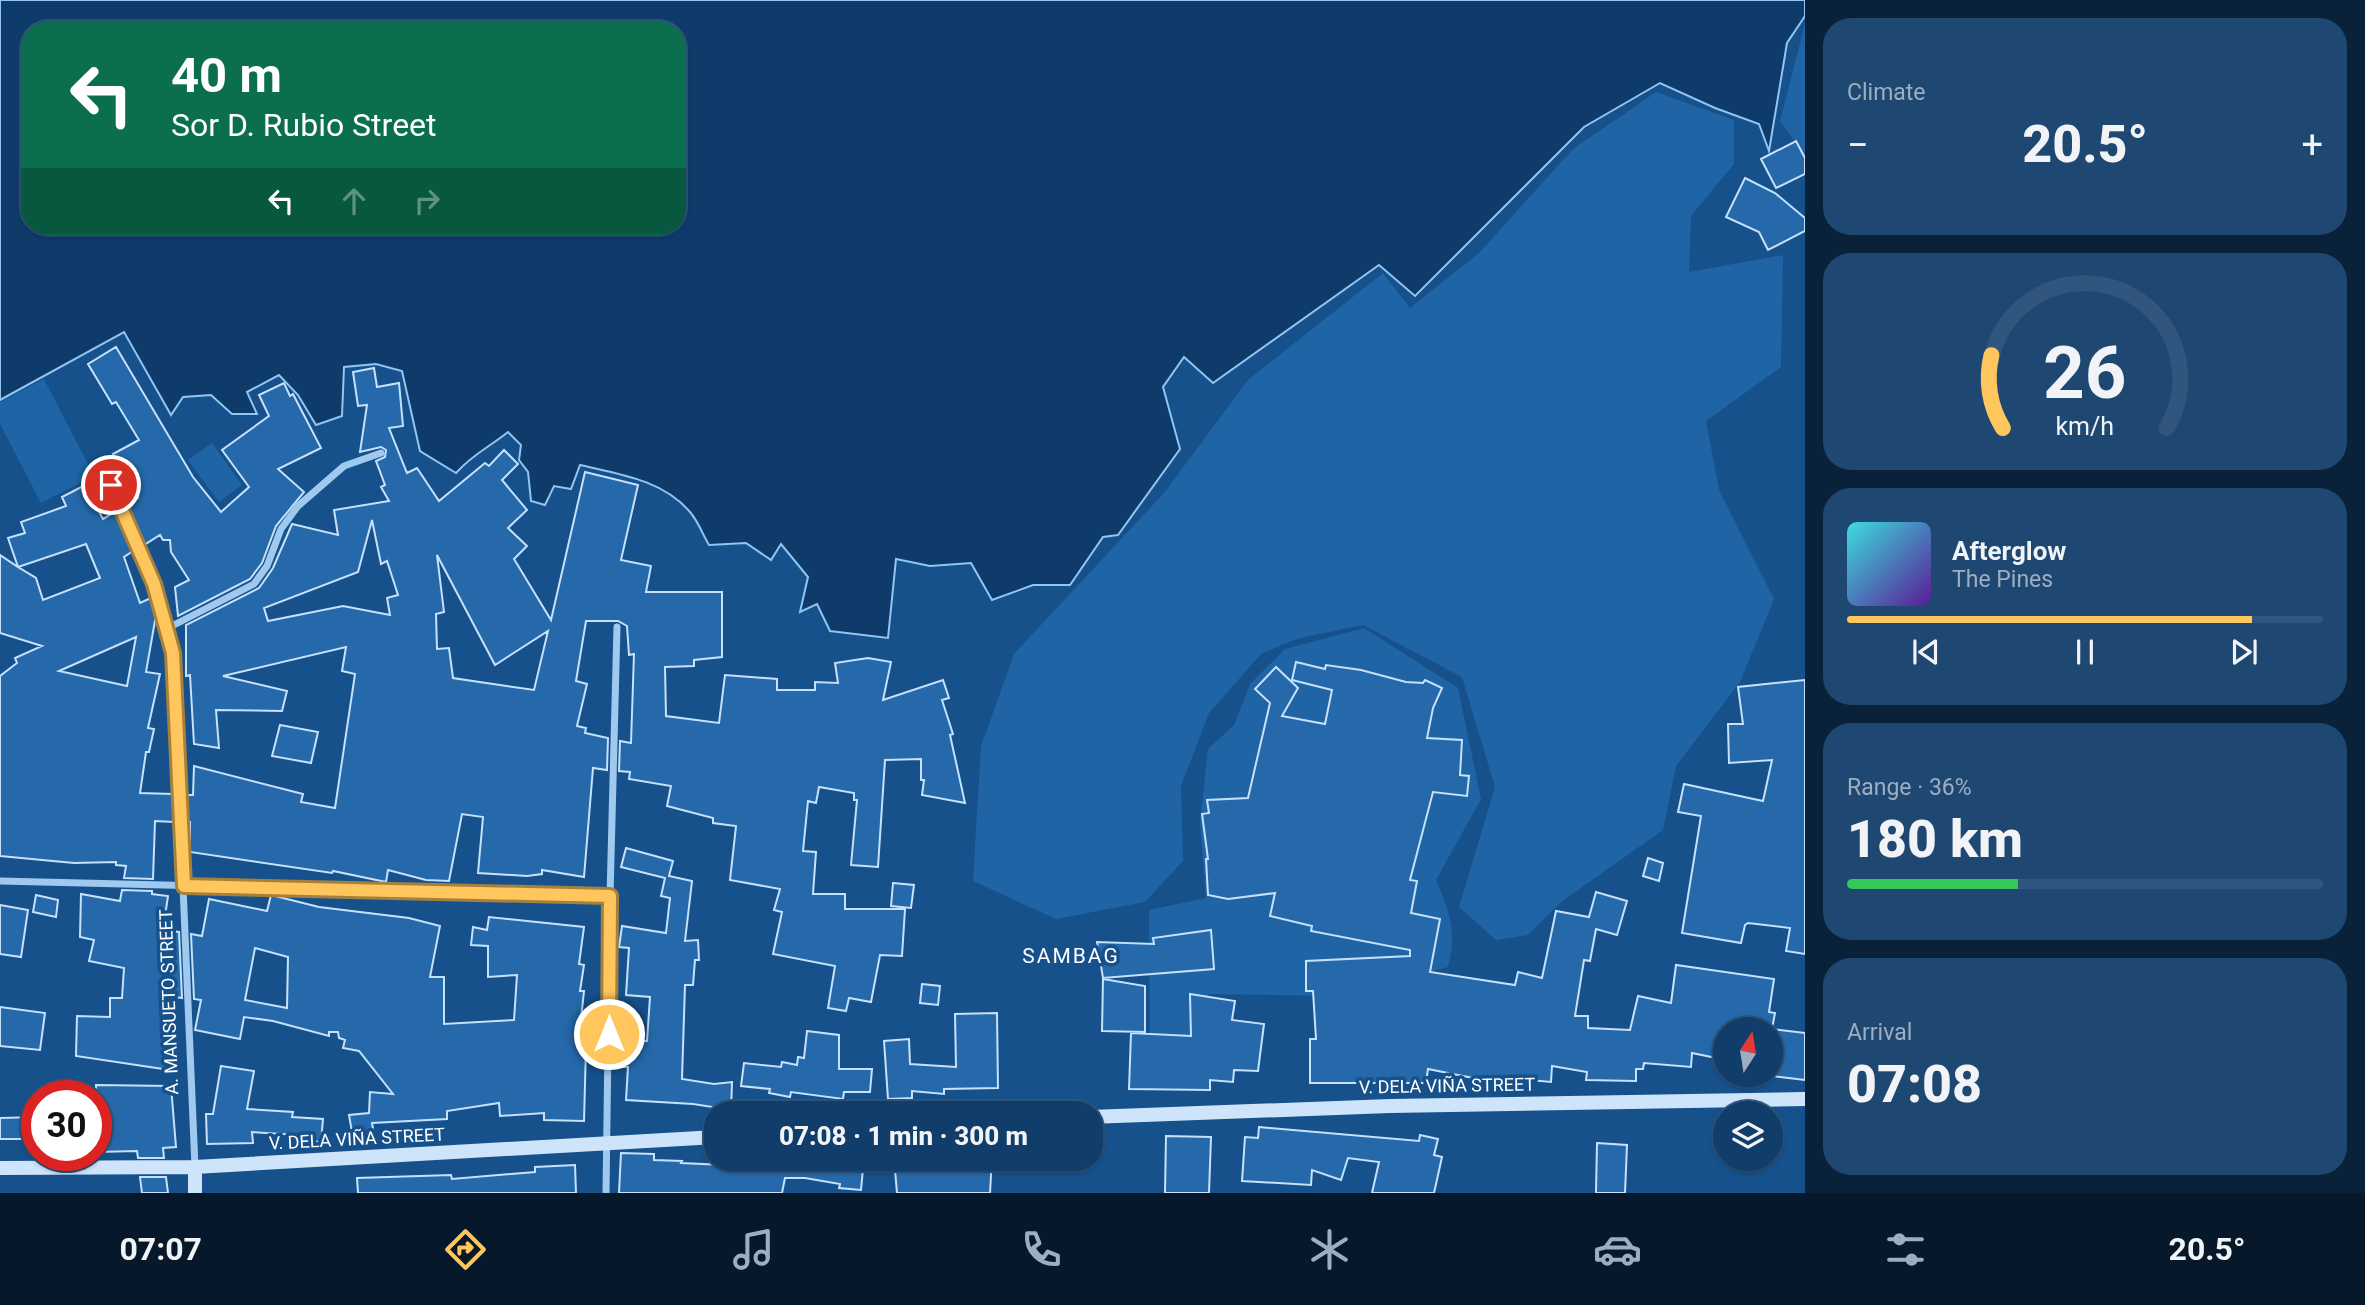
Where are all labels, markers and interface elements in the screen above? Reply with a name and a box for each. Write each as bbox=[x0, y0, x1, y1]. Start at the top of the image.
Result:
text: 40 m bbox=[171, 47, 282, 104]
icon: left bbox=[56, 49, 147, 140]
text: Climate bbox=[1847, 79, 1926, 106]
text: Sor D. Rubio Street bbox=[171, 106, 437, 144]
text: 20.5° bbox=[2022, 114, 2148, 175]
text: − bbox=[1847, 123, 1869, 167]
text: + bbox=[2301, 123, 2323, 167]
icon: left bbox=[262, 182, 300, 220]
icon: ahead bbox=[335, 182, 373, 220]
icon: right bbox=[408, 182, 446, 220]
text: 26 bbox=[2043, 330, 2127, 416]
text: km/h bbox=[2056, 411, 2114, 440]
pin bbox=[81, 455, 141, 515]
icon: arrive bbox=[92, 466, 130, 504]
text: Afterglow bbox=[1952, 536, 2066, 566]
text: The Pines bbox=[1952, 566, 2053, 593]
icon: previous bbox=[1907, 633, 1945, 671]
icon: pause bbox=[2066, 633, 2104, 671]
icon: next bbox=[2225, 633, 2263, 671]
text: Range · 36% bbox=[1847, 774, 1972, 801]
text: 180 km bbox=[1847, 809, 2023, 870]
street label: A. MANSUETO STREET bbox=[155, 909, 182, 1095]
district label: SAMBAG bbox=[1022, 944, 1120, 968]
position arrow bbox=[572, 997, 646, 1071]
north arrow bbox=[1713, 1017, 1783, 1087]
map controls bbox=[1713, 1017, 1783, 1171]
text: Arrival bbox=[1847, 1019, 1912, 1046]
text: 07:08 bbox=[1847, 1054, 1982, 1115]
street label: V. DELA VIÑA STREET bbox=[1359, 1073, 1536, 1098]
speed limit sign: 30 bbox=[21, 1080, 112, 1171]
button: layers bbox=[1713, 1101, 1783, 1171]
text: 07:08 · 1 min · 300 m bbox=[779, 1121, 1028, 1151]
street label: V. DELA VIÑA STREET bbox=[268, 1123, 446, 1154]
icon: directions bbox=[441, 1225, 490, 1274]
icon: music bbox=[729, 1225, 778, 1274]
icon: phone bbox=[1017, 1225, 1066, 1274]
icon: climate bbox=[1305, 1225, 1354, 1274]
icon: car bbox=[1593, 1225, 1642, 1274]
icon: filters bbox=[1881, 1225, 1930, 1274]
text: 07:07 bbox=[119, 1230, 202, 1268]
text: 20.5° bbox=[2169, 1230, 2245, 1268]

